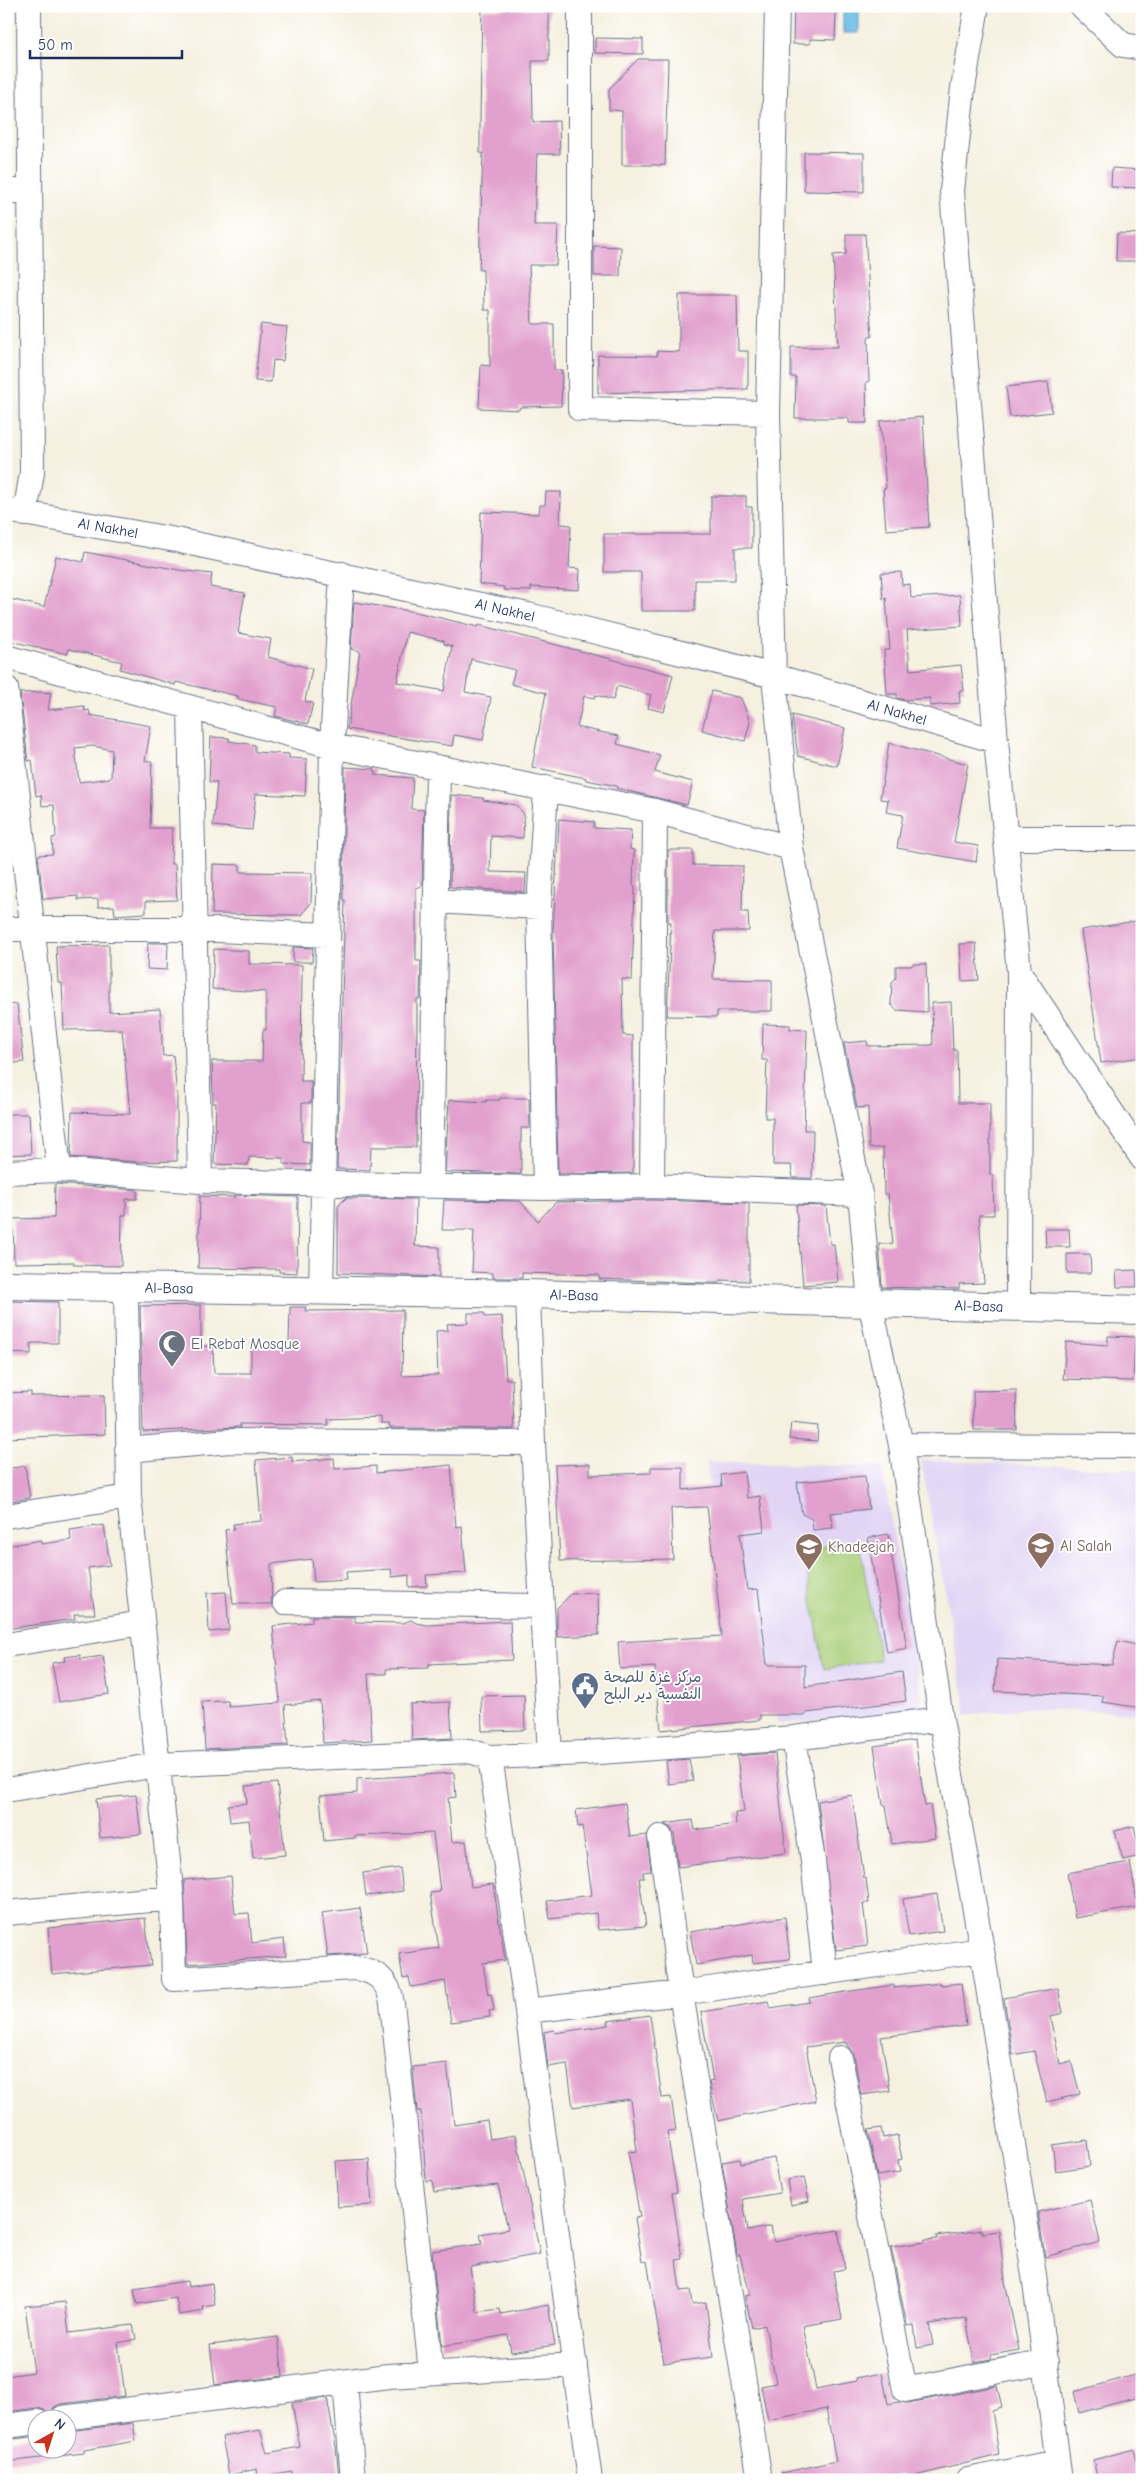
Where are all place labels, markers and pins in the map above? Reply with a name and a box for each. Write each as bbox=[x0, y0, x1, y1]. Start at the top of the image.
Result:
mosque icon: El Rebat Mosque bbox=[157, 1329, 187, 1368]
place label: El Rebat Mosque bbox=[191, 1335, 300, 1353]
school or university icon: Al Salah bbox=[1026, 1531, 1056, 1570]
school or university icon: Khadeejah bbox=[794, 1532, 824, 1571]
place label: Al Salah bbox=[1060, 1537, 1112, 1555]
place label: Khadeejah bbox=[828, 1538, 894, 1556]
place label: مركز غزة للصحة النفسية دير البلح bbox=[604, 1668, 702, 1704]
public building icon: مركز غزة للصحة النفسية دير البلح bbox=[570, 1671, 600, 1710]

